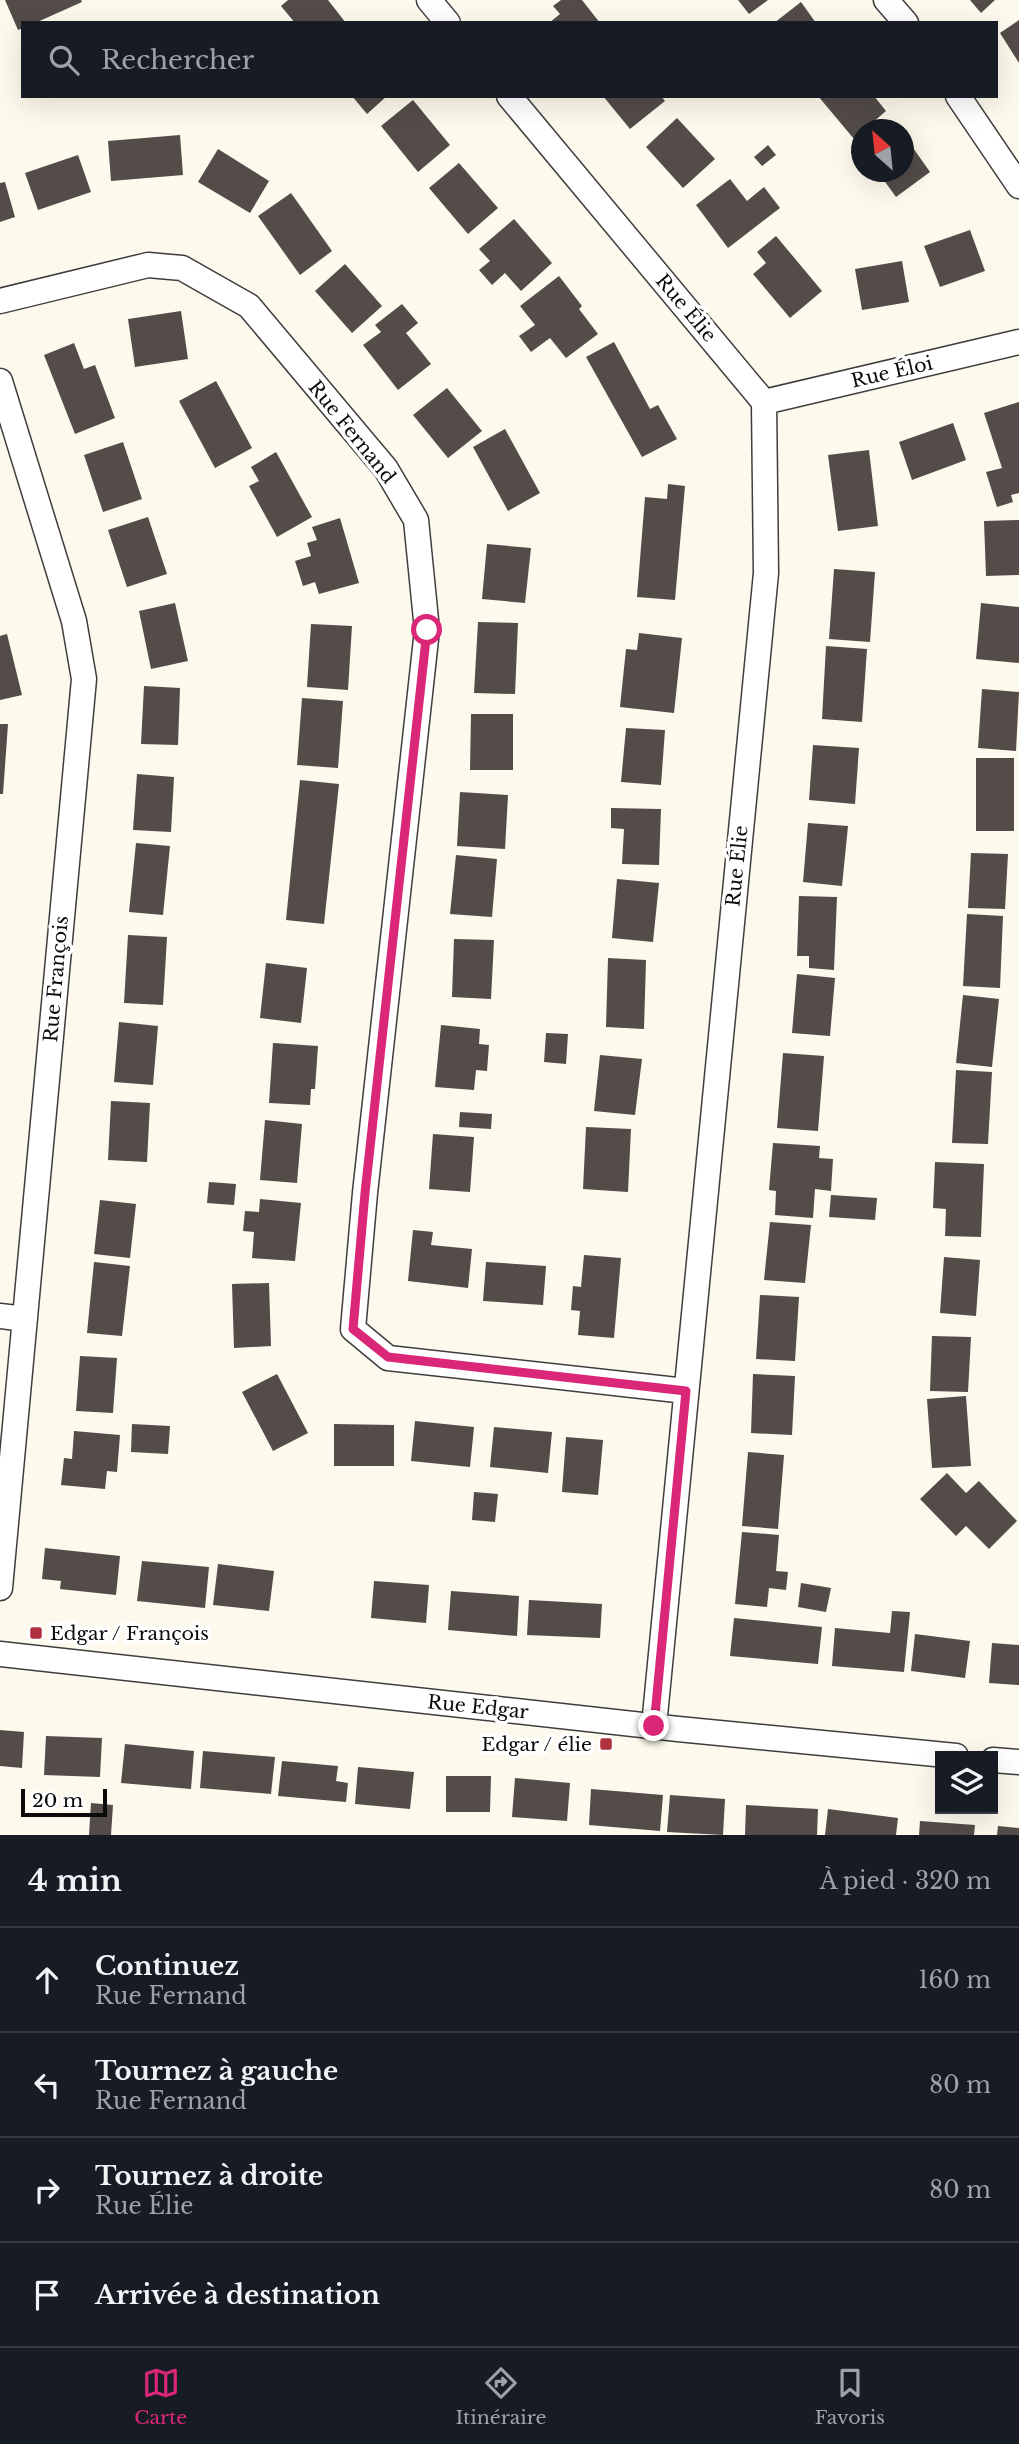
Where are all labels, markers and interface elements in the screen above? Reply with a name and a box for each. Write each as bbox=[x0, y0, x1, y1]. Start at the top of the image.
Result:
search box bbox=[21, 21, 998, 98]
icon: search bbox=[45, 41, 83, 79]
text: Rechercher bbox=[101, 44, 254, 76]
north arrow bbox=[851, 119, 914, 182]
street label: Rue Élie bbox=[651, 269, 721, 347]
street label: Rue Éloi bbox=[849, 351, 935, 393]
street label: Rue Fernand bbox=[304, 376, 401, 488]
route start bbox=[411, 614, 442, 645]
street label: Rue Élie bbox=[721, 824, 753, 908]
street label: Rue François bbox=[39, 915, 73, 1043]
place label: Edgar / François bbox=[50, 1622, 209, 1645]
marker: Edgar / François bbox=[28, 1625, 44, 1641]
street label: Rue Edgar bbox=[426, 1690, 530, 1724]
route end bbox=[638, 1710, 669, 1741]
place label: Edgar / élie bbox=[482, 1733, 592, 1756]
marker: Edgar / élie bbox=[598, 1736, 614, 1752]
map controls bbox=[935, 1751, 998, 1814]
button: layers bbox=[935, 1751, 998, 1814]
scale bar bbox=[21, 1786, 107, 1818]
text: 20 m bbox=[32, 1789, 83, 1812]
text: 4 min bbox=[28, 1862, 122, 1899]
text: À pied · 320 m bbox=[820, 1867, 991, 1895]
text: Continuez bbox=[95, 1950, 239, 1982]
icon: ahead bbox=[28, 1961, 66, 1999]
text: 160 m bbox=[918, 1966, 991, 1994]
text: Rue Fernand bbox=[95, 1982, 247, 2010]
text: Tournez à gauche bbox=[95, 2055, 338, 2087]
icon: left bbox=[28, 2066, 66, 2104]
text: 80 m bbox=[929, 2071, 991, 2099]
text: Rue Fernand bbox=[95, 2087, 247, 2115]
text: Tournez à droite bbox=[95, 2160, 323, 2192]
icon: right bbox=[28, 2171, 66, 2209]
text: 80 m bbox=[929, 2176, 991, 2204]
text: Rue Élie bbox=[95, 2192, 194, 2220]
icon: arrive bbox=[28, 2276, 66, 2314]
text: Arrivée à destination bbox=[95, 2279, 380, 2311]
tab: Carte bbox=[134, 2364, 187, 2429]
tab: Itinéraire bbox=[455, 2364, 546, 2429]
tab: Favoris bbox=[815, 2364, 885, 2429]

